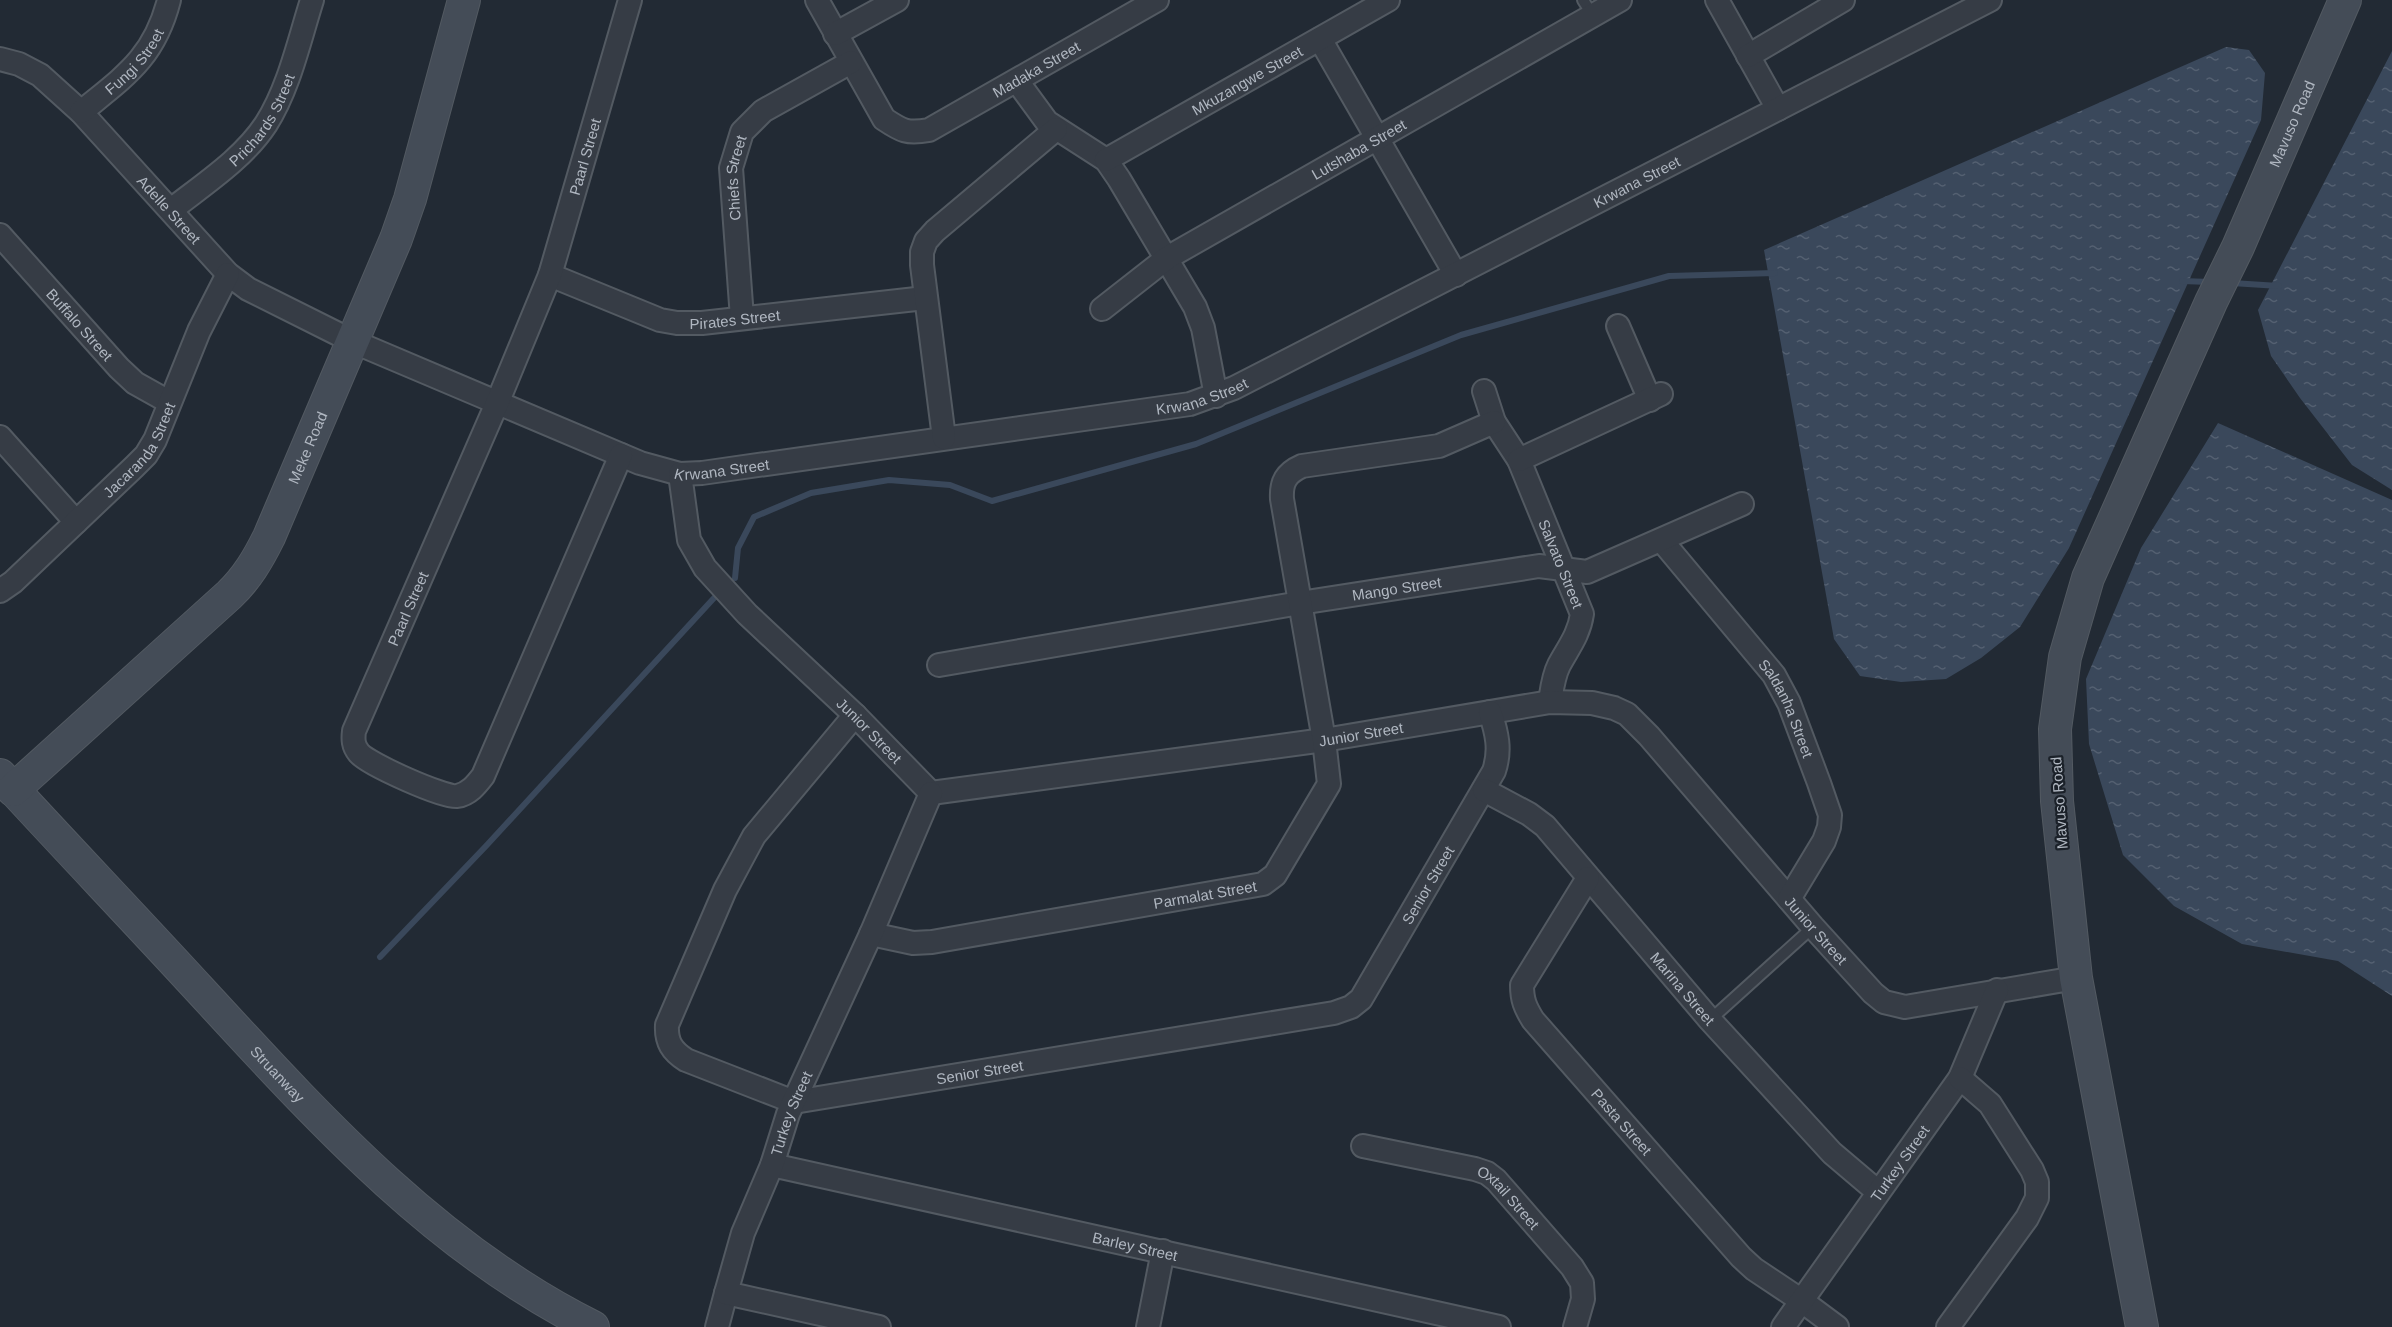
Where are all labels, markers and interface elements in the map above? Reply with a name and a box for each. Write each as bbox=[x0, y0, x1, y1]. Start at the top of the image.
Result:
street label: Fungi Street bbox=[101, 25, 167, 98]
street label: Madaka Street bbox=[989, 37, 1083, 101]
street label: Mkuzangwe Street bbox=[1189, 42, 1306, 118]
street label: Prichards Street bbox=[225, 71, 297, 169]
street label: Mavuso Road bbox=[2265, 78, 2318, 170]
street label: Paarl Street bbox=[565, 115, 604, 197]
street label: Lutshaba Street bbox=[1308, 115, 1409, 183]
street label: Chiefs Street bbox=[722, 132, 749, 221]
street label: Krwana Street bbox=[1590, 152, 1683, 211]
street label: Adelle Street bbox=[134, 172, 205, 247]
street label: Buffalo Street bbox=[43, 285, 117, 365]
street label: Pirates Street bbox=[689, 306, 782, 332]
street label: Krwana Street bbox=[1155, 374, 1251, 417]
street label: Jacaranda Street bbox=[99, 399, 178, 501]
street label: Meke Road bbox=[284, 409, 330, 486]
street label: Krwana Street bbox=[673, 455, 771, 483]
street label: Salvato Street bbox=[1536, 517, 1587, 611]
street label: Paarl Street bbox=[384, 568, 431, 648]
street label: Mango Street bbox=[1351, 573, 1443, 603]
street label: Saldanha Street bbox=[1756, 655, 1817, 761]
street label: Junior Street bbox=[833, 694, 906, 767]
street label: Junior Street bbox=[1318, 718, 1405, 749]
street label: Mavuso Road bbox=[2047, 756, 2071, 850]
street label: Senior Street bbox=[1398, 842, 1457, 927]
street label: Parmalat Street bbox=[1152, 877, 1259, 912]
street label: Junior Street bbox=[1782, 893, 1852, 968]
street label: Marina Street bbox=[1647, 948, 1719, 1029]
street label: Struanway bbox=[247, 1042, 309, 1106]
street label: Senior Street bbox=[935, 1056, 1025, 1087]
street label: Turkey Street bbox=[767, 1068, 815, 1158]
street label: Pasta Street bbox=[1588, 1085, 1656, 1159]
street label: Turkey Street bbox=[1867, 1121, 1933, 1205]
street label: Oxtail Street bbox=[1476, 1162, 1544, 1233]
street label: Barley Street bbox=[1091, 1228, 1180, 1264]

